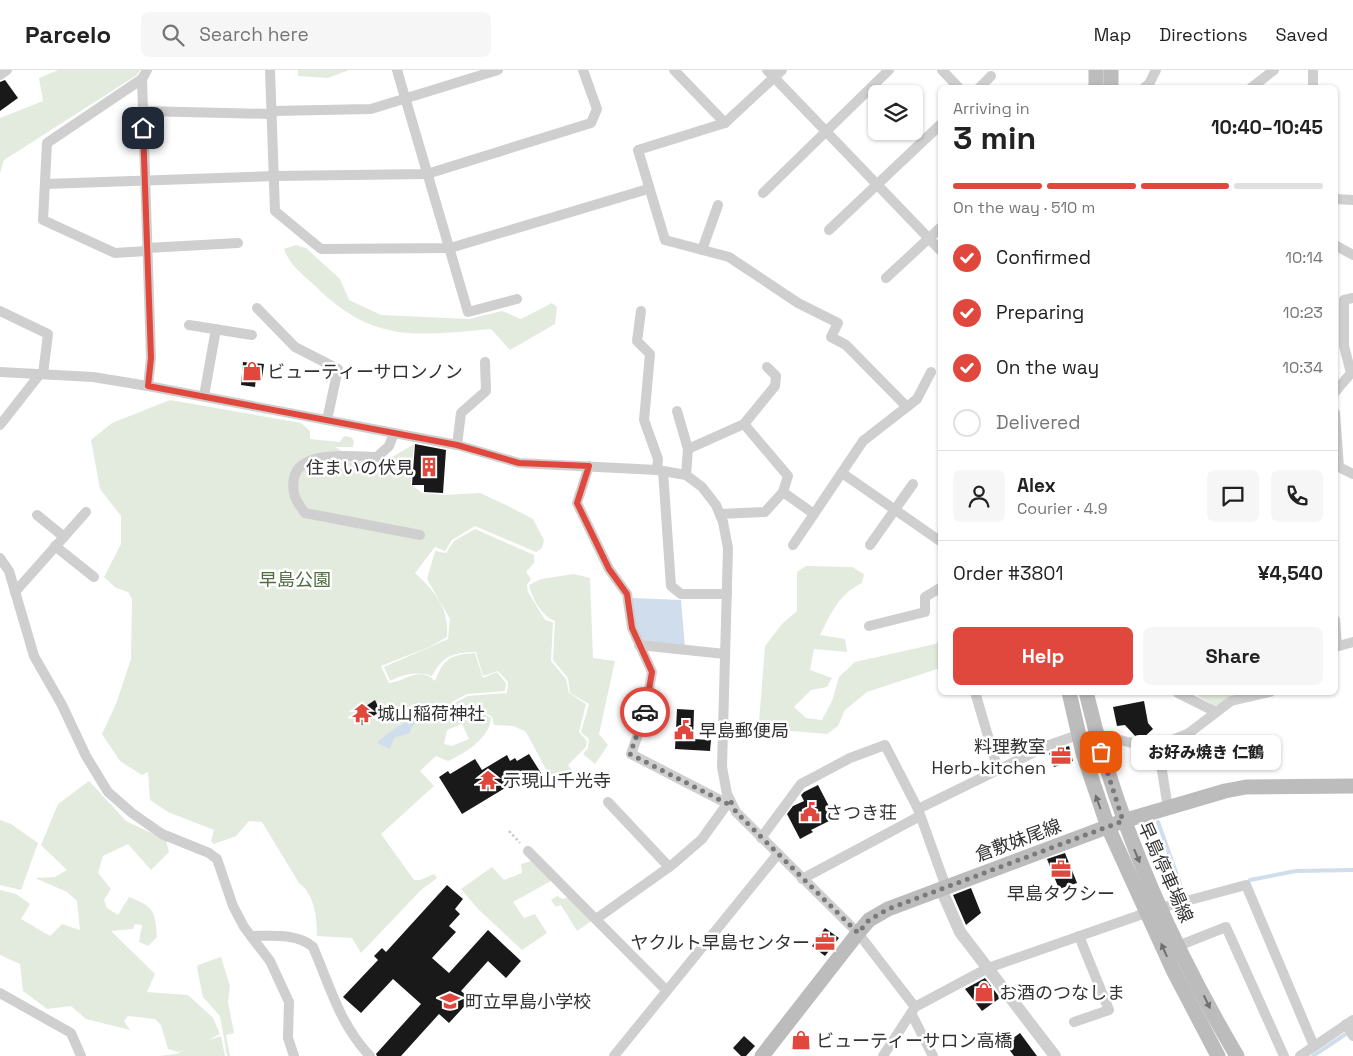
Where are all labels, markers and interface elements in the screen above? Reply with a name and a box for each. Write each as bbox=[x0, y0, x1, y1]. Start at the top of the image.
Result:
search box bbox=[141, 12, 491, 57]
text: Parcelo bbox=[25, 19, 111, 50]
icon: search bbox=[159, 21, 187, 49]
text: Search here bbox=[199, 22, 309, 47]
text: Map bbox=[1094, 23, 1131, 46]
text: Directions bbox=[1159, 23, 1248, 46]
text: Saved bbox=[1276, 23, 1328, 46]
map controls bbox=[868, 85, 923, 140]
button: layers bbox=[868, 85, 923, 140]
text: Arriving in bbox=[953, 98, 1030, 119]
pin bbox=[122, 107, 164, 149]
icon: home bbox=[129, 114, 157, 142]
text: 10:40–10:45 bbox=[1211, 115, 1323, 140]
text: 3 min bbox=[953, 118, 1036, 158]
text: On the way · 510 m bbox=[953, 197, 1095, 218]
icon: check bbox=[953, 244, 981, 272]
text: Confirmed bbox=[996, 245, 1091, 270]
text: 10:14 bbox=[1285, 247, 1323, 268]
icon: check bbox=[953, 299, 981, 327]
text: Preparing bbox=[996, 300, 1084, 325]
text: 10:23 bbox=[1283, 302, 1323, 323]
icon: check bbox=[953, 354, 981, 382]
text: On the way bbox=[996, 355, 1099, 380]
text: 10:34 bbox=[1282, 357, 1323, 378]
shop icon: ビューティーサロンノン bbox=[241, 360, 263, 382]
place label: ビューティーサロンノン bbox=[267, 360, 463, 383]
text: Delivered bbox=[996, 410, 1081, 435]
place label: 住まいの伏見 bbox=[306, 456, 414, 479]
building icon: 住まいの伏見 bbox=[418, 456, 440, 478]
button: person bbox=[953, 470, 1005, 522]
button: chat bbox=[1207, 470, 1259, 522]
button: phone bbox=[1271, 470, 1323, 522]
text: Alex bbox=[1017, 473, 1056, 498]
text: Courier · 4.9 bbox=[1017, 498, 1107, 519]
text: Order #3801 bbox=[953, 561, 1063, 586]
text: ¥4,540 bbox=[1258, 561, 1323, 586]
park label: 早島公園 bbox=[259, 568, 331, 591]
button: Help bbox=[953, 627, 1133, 685]
button: Share bbox=[1143, 627, 1323, 685]
courier bbox=[620, 687, 670, 737]
icon: car bbox=[631, 698, 659, 726]
temple icon: 城山稲荷神社 bbox=[351, 702, 373, 724]
place label: 城山稲荷神社 bbox=[377, 702, 485, 725]
public building icon: 早島郵便局 bbox=[673, 719, 695, 741]
place label: 早島郵便局 bbox=[699, 719, 789, 742]
pin bbox=[1080, 731, 1122, 773]
callout: お好み焼き 仁鶴 bbox=[1131, 734, 1281, 770]
place label: 料理教室 Herb-kitchen bbox=[931, 735, 1046, 779]
icon: bag bbox=[1087, 738, 1115, 766]
text: お好み焼き 仁鶴 bbox=[1148, 742, 1264, 763]
office icon: 料理教室 Herb-kitchen bbox=[1050, 745, 1072, 767]
temple icon: 示現山千光寺 bbox=[477, 769, 499, 791]
place label: 示現山千光寺 bbox=[503, 769, 611, 792]
one-way arrow bbox=[1094, 794, 1102, 809]
public building icon: さつき荘 bbox=[799, 801, 821, 823]
place label: さつき荘 bbox=[825, 801, 897, 824]
street label: 倉敷妹尾線 bbox=[972, 814, 1064, 866]
street label: 早島停車場線 bbox=[1134, 818, 1198, 926]
one-way arrow bbox=[1134, 849, 1142, 863]
office icon: 早島タクシー bbox=[1050, 858, 1072, 880]
place label: 早島タクシー bbox=[1007, 882, 1115, 905]
place label: ヤクルト早島センター bbox=[631, 931, 810, 954]
office icon: ヤクルト早島センター bbox=[814, 931, 836, 953]
one-way arrow bbox=[1160, 943, 1168, 957]
shop icon: お酒のつなしま bbox=[973, 981, 995, 1003]
place label: お酒のつなしま bbox=[999, 981, 1125, 1004]
school or university icon: 町立早島小学校 bbox=[439, 990, 461, 1012]
place label: 町立早島小学校 bbox=[465, 990, 591, 1013]
one-way arrow bbox=[1202, 995, 1211, 1010]
shop icon: ビューティーサロン高橋 bbox=[790, 1029, 812, 1051]
place label: ビューティーサロン高橋 bbox=[816, 1029, 1013, 1052]

